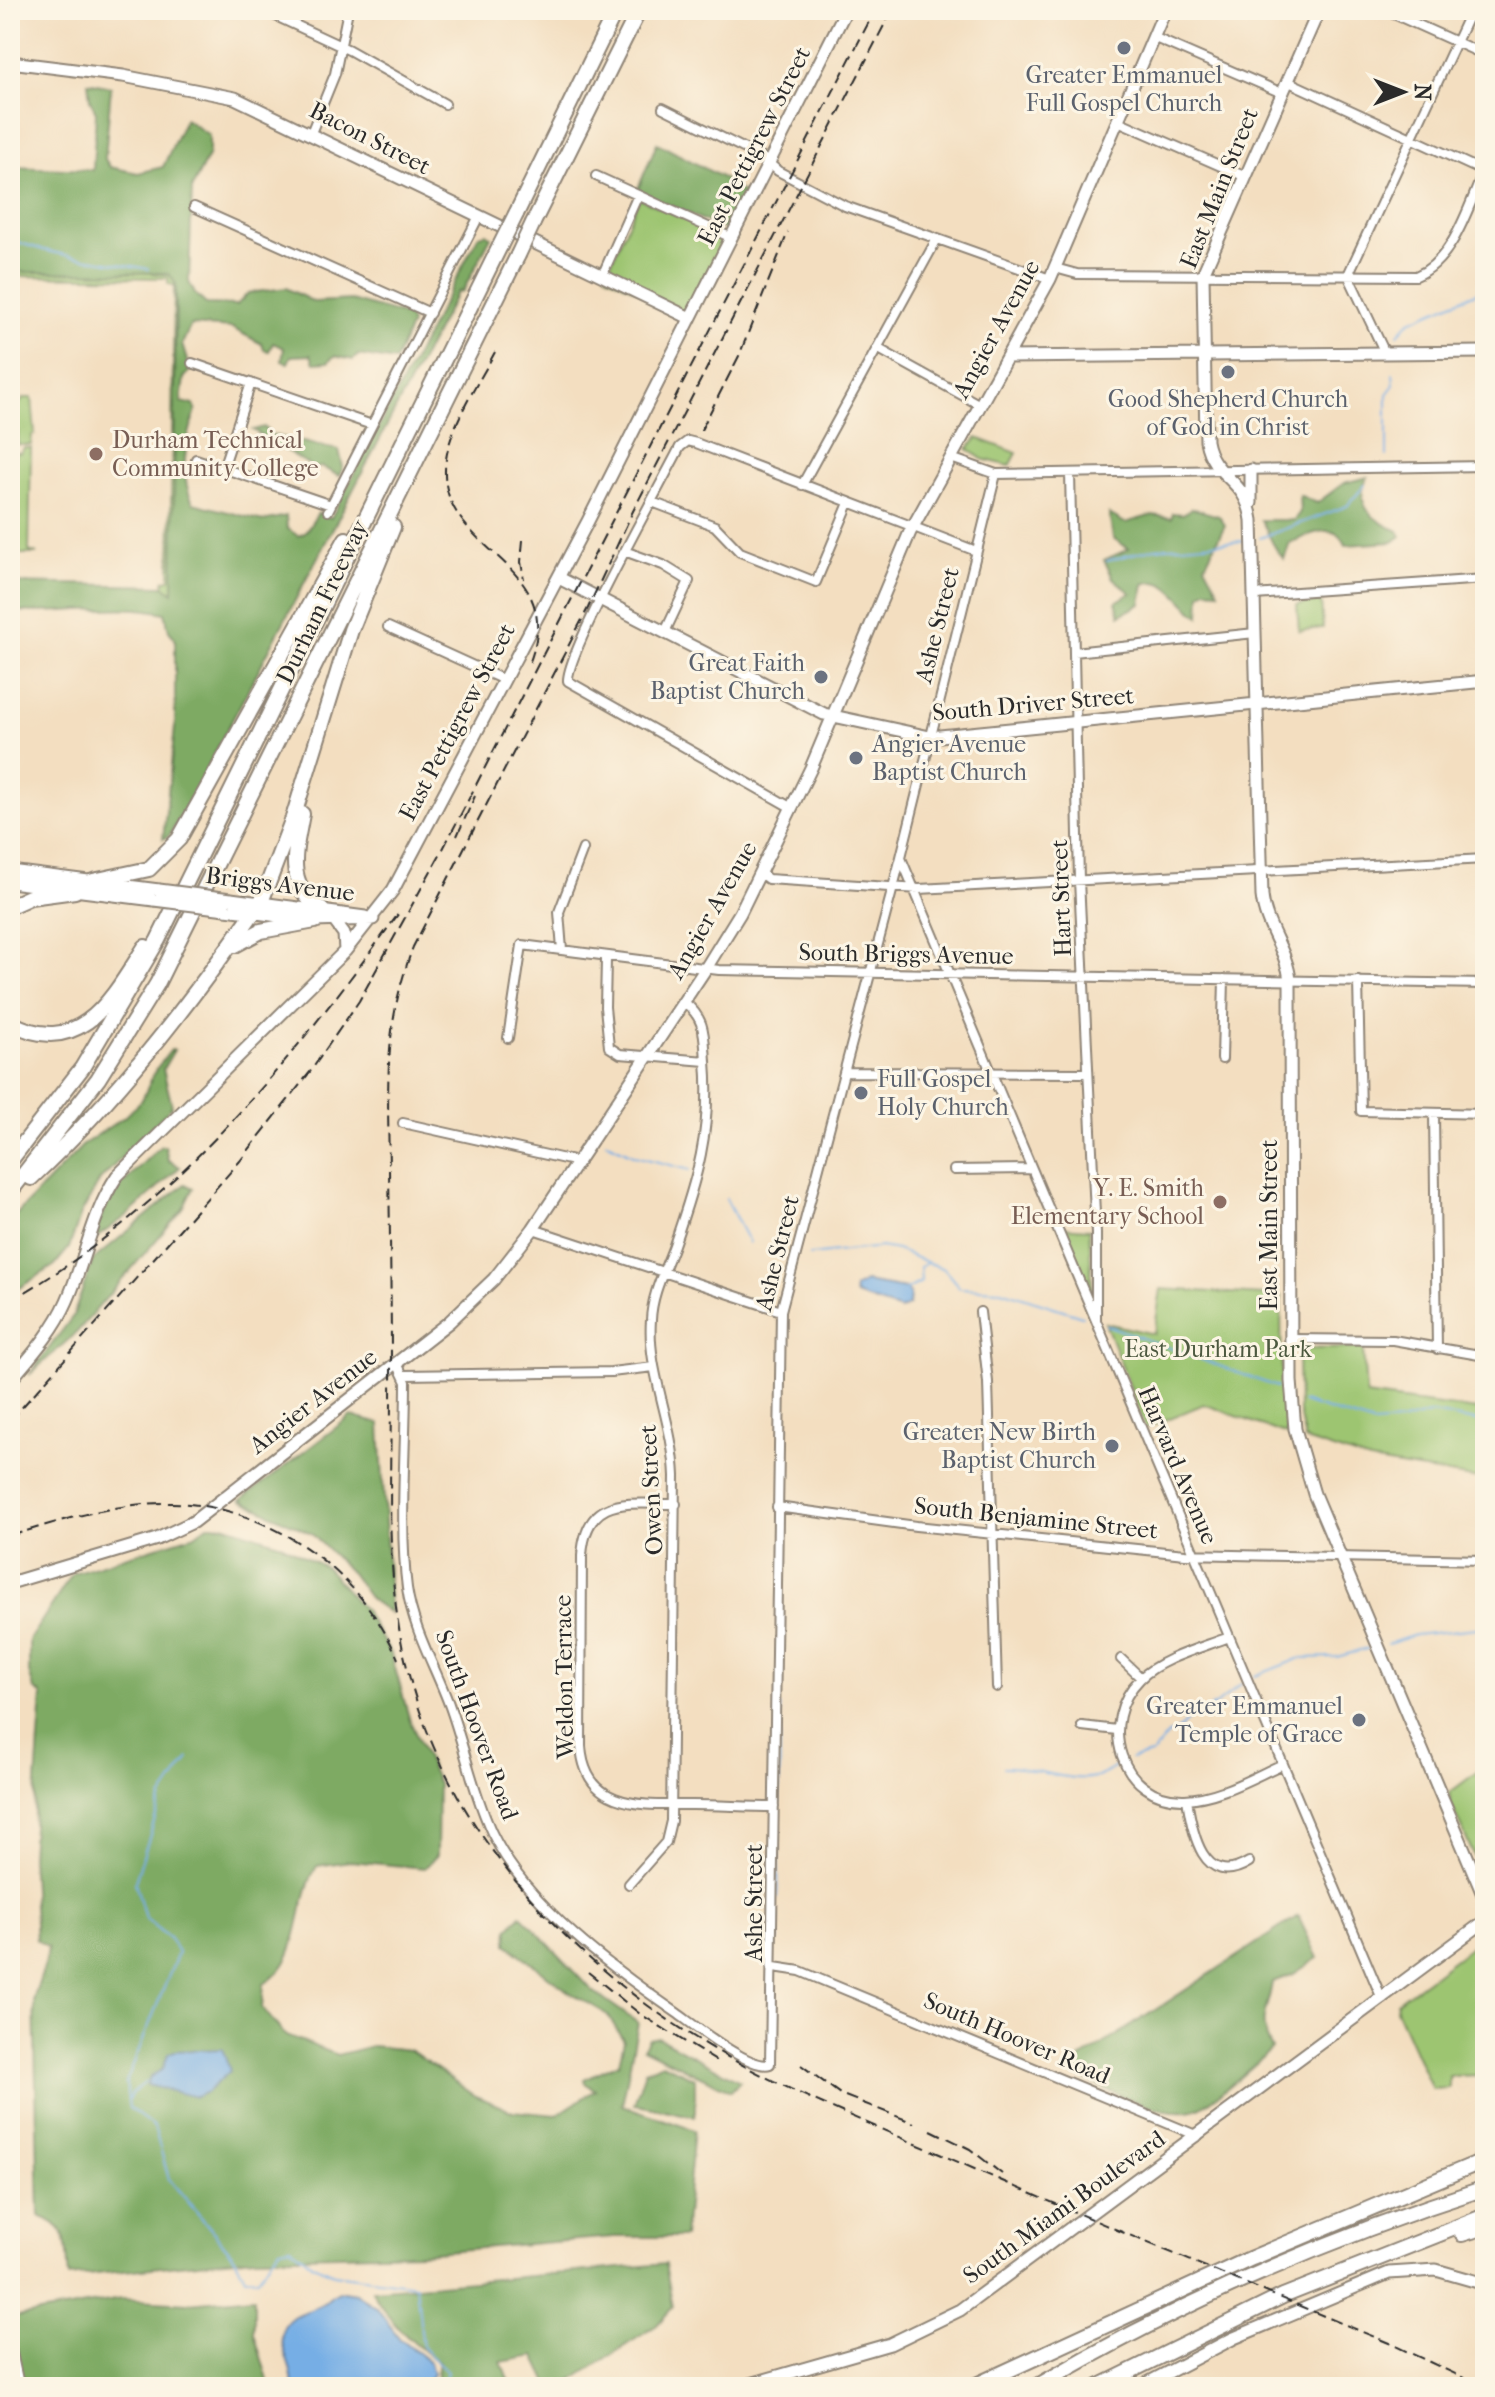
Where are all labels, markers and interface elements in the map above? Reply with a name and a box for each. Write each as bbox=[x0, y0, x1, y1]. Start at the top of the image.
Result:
marker: Greater Emmanuel Full Gospel Church bbox=[1115, 39, 1133, 57]
street label: East Pettigrew Street bbox=[692, 42, 816, 250]
north arrow bbox=[1363, 52, 1443, 132]
place label: Greater Emmanuel Full Gospel Church bbox=[1025, 61, 1223, 117]
text: N bbox=[1409, 84, 1435, 101]
street label: Bacon Street bbox=[305, 96, 435, 181]
street label: East Main Street bbox=[1174, 103, 1264, 272]
street label: Angier Avenue bbox=[946, 255, 1046, 404]
marker: Good Shepherd Church of God in Christ bbox=[1219, 363, 1237, 381]
place label: Good Shepherd Church of God in Christ bbox=[1108, 385, 1349, 441]
place label: Durham Technical Community College bbox=[112, 426, 319, 482]
marker: Durham Technical Community College bbox=[87, 445, 105, 463]
street label: Durham Freeway bbox=[270, 514, 374, 689]
street label: Ashe Street bbox=[909, 564, 965, 687]
street label: East Pettigrew Street bbox=[393, 618, 521, 825]
place label: Great Faith Baptist Church bbox=[650, 649, 806, 705]
marker: Great Faith Baptist Church bbox=[812, 668, 830, 686]
street label: South Driver Street bbox=[931, 681, 1135, 727]
place label: Angier Avenue Baptist Church bbox=[871, 730, 1027, 786]
marker: Angier Avenue Baptist Church bbox=[847, 749, 865, 767]
street label: Angier Avenue bbox=[661, 836, 763, 985]
street label: Hart Street bbox=[1045, 838, 1077, 957]
street label: Briggs Avenue bbox=[204, 861, 356, 907]
street label: South Briggs Avenue bbox=[798, 938, 1014, 970]
place label: Full Gospel Holy Church bbox=[877, 1065, 1009, 1121]
marker: Full Gospel Holy Church bbox=[852, 1084, 870, 1102]
street label: East Main Street bbox=[1255, 1139, 1283, 1310]
place label: Y. E. Smith Elementary School bbox=[1011, 1174, 1205, 1230]
street label: Ashe Street bbox=[749, 1192, 805, 1315]
marker: Y. E. Smith Elementary School bbox=[1211, 1193, 1229, 1211]
park label: East Durham Park bbox=[1124, 1335, 1312, 1363]
street label: Angier Avenue bbox=[243, 1342, 382, 1460]
street label: Harvard Avenue bbox=[1132, 1382, 1224, 1548]
place label: Greater New Birth Baptist Church bbox=[903, 1418, 1097, 1474]
street label: Owen Street bbox=[634, 1424, 668, 1556]
marker: Greater New Birth Baptist Church bbox=[1103, 1437, 1121, 1455]
street label: South Benjamine Street bbox=[913, 1491, 1160, 1545]
street label: Weldon Terrace bbox=[549, 1594, 579, 1760]
street label: South Hoover Road bbox=[430, 1626, 525, 1825]
place label: Greater Emmanuel Temple of Grace bbox=[1146, 1692, 1343, 1748]
marker: Greater Emmanuel Temple of Grace bbox=[1350, 1711, 1368, 1729]
street label: Ashe Street bbox=[740, 1844, 768, 1963]
street label: South Hoover Road bbox=[920, 1986, 1115, 2090]
street label: South Miami Boulevard bbox=[958, 2124, 1171, 2290]

